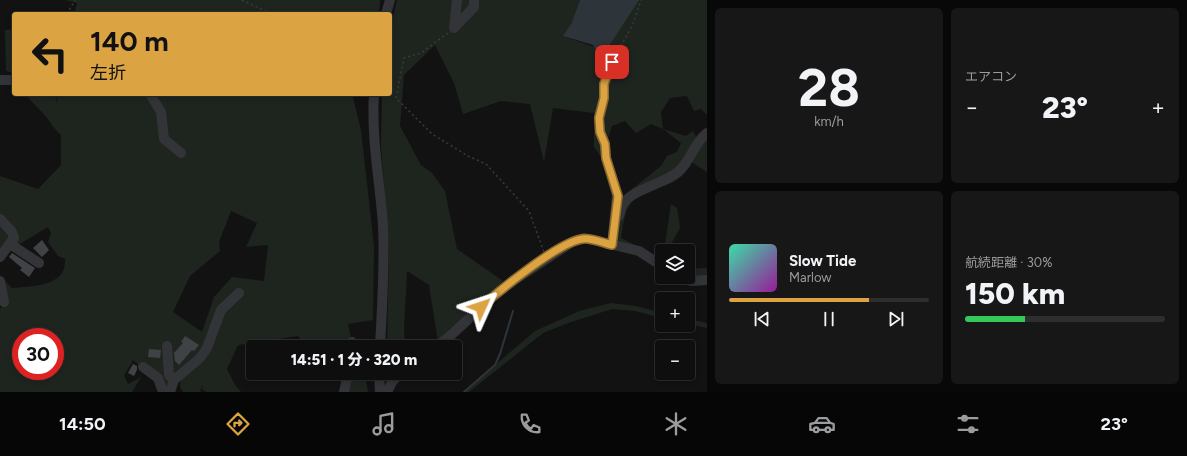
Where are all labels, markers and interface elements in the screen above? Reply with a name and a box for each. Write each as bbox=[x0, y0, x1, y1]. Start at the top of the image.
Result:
text: 140 m bbox=[90, 24, 169, 58]
icon: left bbox=[24, 28, 76, 80]
pin bbox=[595, 45, 629, 79]
icon: arrive bbox=[601, 51, 623, 73]
text: 28 bbox=[798, 57, 860, 119]
text: 左折 bbox=[90, 62, 126, 84]
text: エアコン bbox=[965, 69, 1017, 84]
text: 23° bbox=[1042, 89, 1088, 126]
text: − bbox=[965, 94, 979, 121]
text: + bbox=[1151, 94, 1165, 121]
text: km/h bbox=[814, 114, 844, 129]
map controls bbox=[655, 244, 695, 380]
button: layers bbox=[655, 244, 695, 284]
text: Slow Tide bbox=[789, 252, 856, 270]
text: 航続距離 · 30% bbox=[965, 255, 1052, 270]
text: Marlow bbox=[789, 270, 831, 285]
text: 150 km bbox=[965, 275, 1065, 312]
position arrow bbox=[460, 286, 502, 328]
button: + bbox=[655, 292, 695, 332]
icon: previous bbox=[751, 308, 773, 330]
icon: pause bbox=[818, 308, 840, 330]
icon: next bbox=[885, 308, 907, 330]
speed limit sign: 30 bbox=[12, 328, 64, 380]
button: − bbox=[655, 340, 695, 380]
text: 14:51 · 1 分 · 320 m bbox=[291, 351, 417, 369]
icon: directions bbox=[224, 410, 252, 438]
icon: music bbox=[370, 410, 398, 438]
icon: phone bbox=[516, 410, 544, 438]
icon: climate bbox=[662, 410, 690, 438]
icon: car bbox=[808, 410, 836, 438]
icon: filters bbox=[954, 410, 982, 438]
text: 14:50 bbox=[59, 413, 106, 435]
text: 23° bbox=[1101, 413, 1128, 435]

